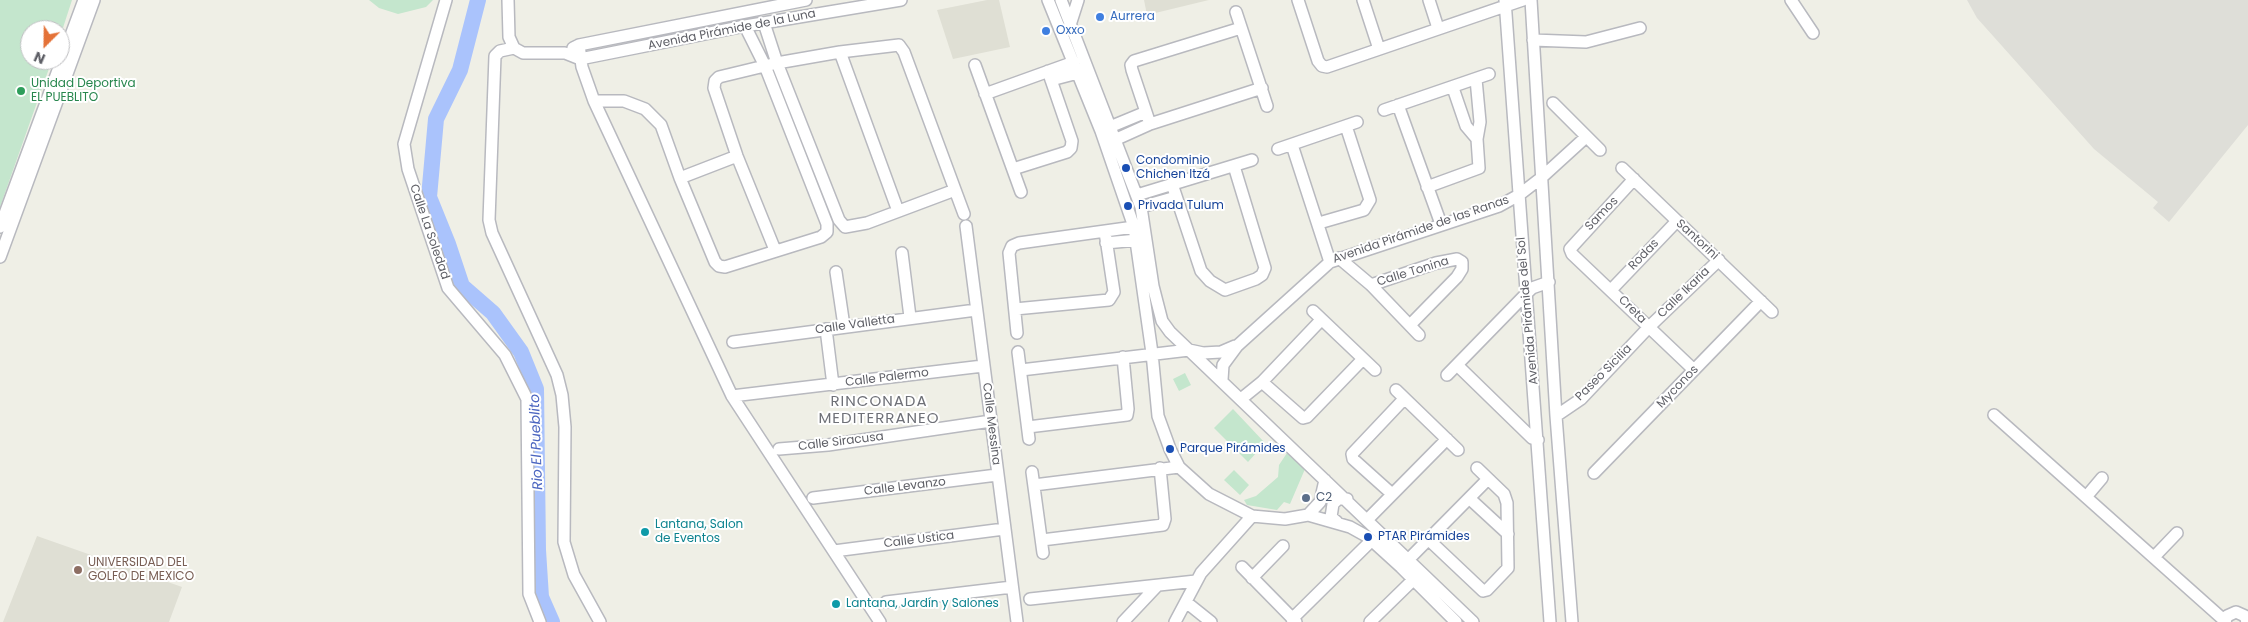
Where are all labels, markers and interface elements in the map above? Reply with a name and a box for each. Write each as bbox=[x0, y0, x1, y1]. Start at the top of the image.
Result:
street label: Avenida Pirámide de la Luna bbox=[647, 7, 817, 53]
place label: Aurrera bbox=[1110, 10, 1155, 24]
marker: Aurrera bbox=[1094, 11, 1106, 23]
north arrow bbox=[20, 20, 70, 70]
place label: Oxxo bbox=[1056, 24, 1085, 38]
marker: Oxxo bbox=[1040, 25, 1052, 37]
text: N bbox=[31, 47, 48, 69]
place label: Unidad Deportiva EL PUEBLITO bbox=[31, 77, 136, 105]
marker: Unidad Deportiva EL PUEBLITO bbox=[15, 85, 27, 97]
place label: Condominio Chichen Itzá bbox=[1136, 154, 1210, 182]
marker: Condominio Chichen Itzá bbox=[1120, 162, 1132, 174]
street label: Calle La Soledad bbox=[406, 182, 452, 282]
street label: Avenida Pirámide de las Ranas bbox=[1331, 193, 1511, 267]
street label: Samos bbox=[1582, 194, 1622, 234]
place label: Privada Tulum bbox=[1138, 199, 1224, 213]
marker: Privada Tulum bbox=[1122, 200, 1134, 212]
street label: Santorini bbox=[1673, 217, 1721, 263]
street label: Avenida Pirámide del Sol bbox=[1514, 237, 1542, 385]
street label: Rodas bbox=[1626, 237, 1662, 273]
street label: Calle Tonina bbox=[1375, 254, 1451, 290]
street label: Calle Ikaria bbox=[1655, 265, 1713, 321]
street label: Creta bbox=[1615, 293, 1649, 327]
street label: Calle Valletta bbox=[814, 312, 896, 338]
street label: Paseo Sicilia bbox=[1573, 342, 1635, 404]
street label: Myconos bbox=[1654, 363, 1702, 411]
street label: Calle Palermo bbox=[844, 366, 930, 390]
street label: Calle Messina bbox=[979, 382, 1003, 466]
district label: RINCONADA MEDITERRANEO bbox=[817, 393, 941, 428]
water label: Rio El Pueblito bbox=[527, 394, 547, 490]
street label: Calle Siracusa bbox=[798, 430, 884, 454]
place label: Parque Pirámides bbox=[1180, 442, 1286, 456]
marker: Parque Pirámides bbox=[1164, 443, 1176, 455]
street label: Calle Levanzo bbox=[863, 475, 947, 499]
place label: C2 bbox=[1316, 491, 1332, 505]
marker: C2 bbox=[1300, 492, 1312, 504]
place label: Lantana, Salon de Eventos bbox=[655, 518, 743, 546]
marker: Lantana, Salon de Eventos bbox=[639, 526, 651, 538]
street label: Calle Ustica bbox=[883, 529, 955, 551]
place label: PTAR Pirámides bbox=[1378, 530, 1470, 544]
marker: PTAR Pirámides bbox=[1362, 531, 1374, 543]
place label: UNIVERSIDAD DEL GOLFO DE MEXICO bbox=[88, 556, 194, 584]
marker: UNIVERSIDAD DEL GOLFO DE MEXICO bbox=[72, 564, 84, 576]
place label: Lantana, Jardín y Salones bbox=[846, 597, 999, 611]
marker: Lantana, Jardín y Salones bbox=[830, 598, 842, 610]

